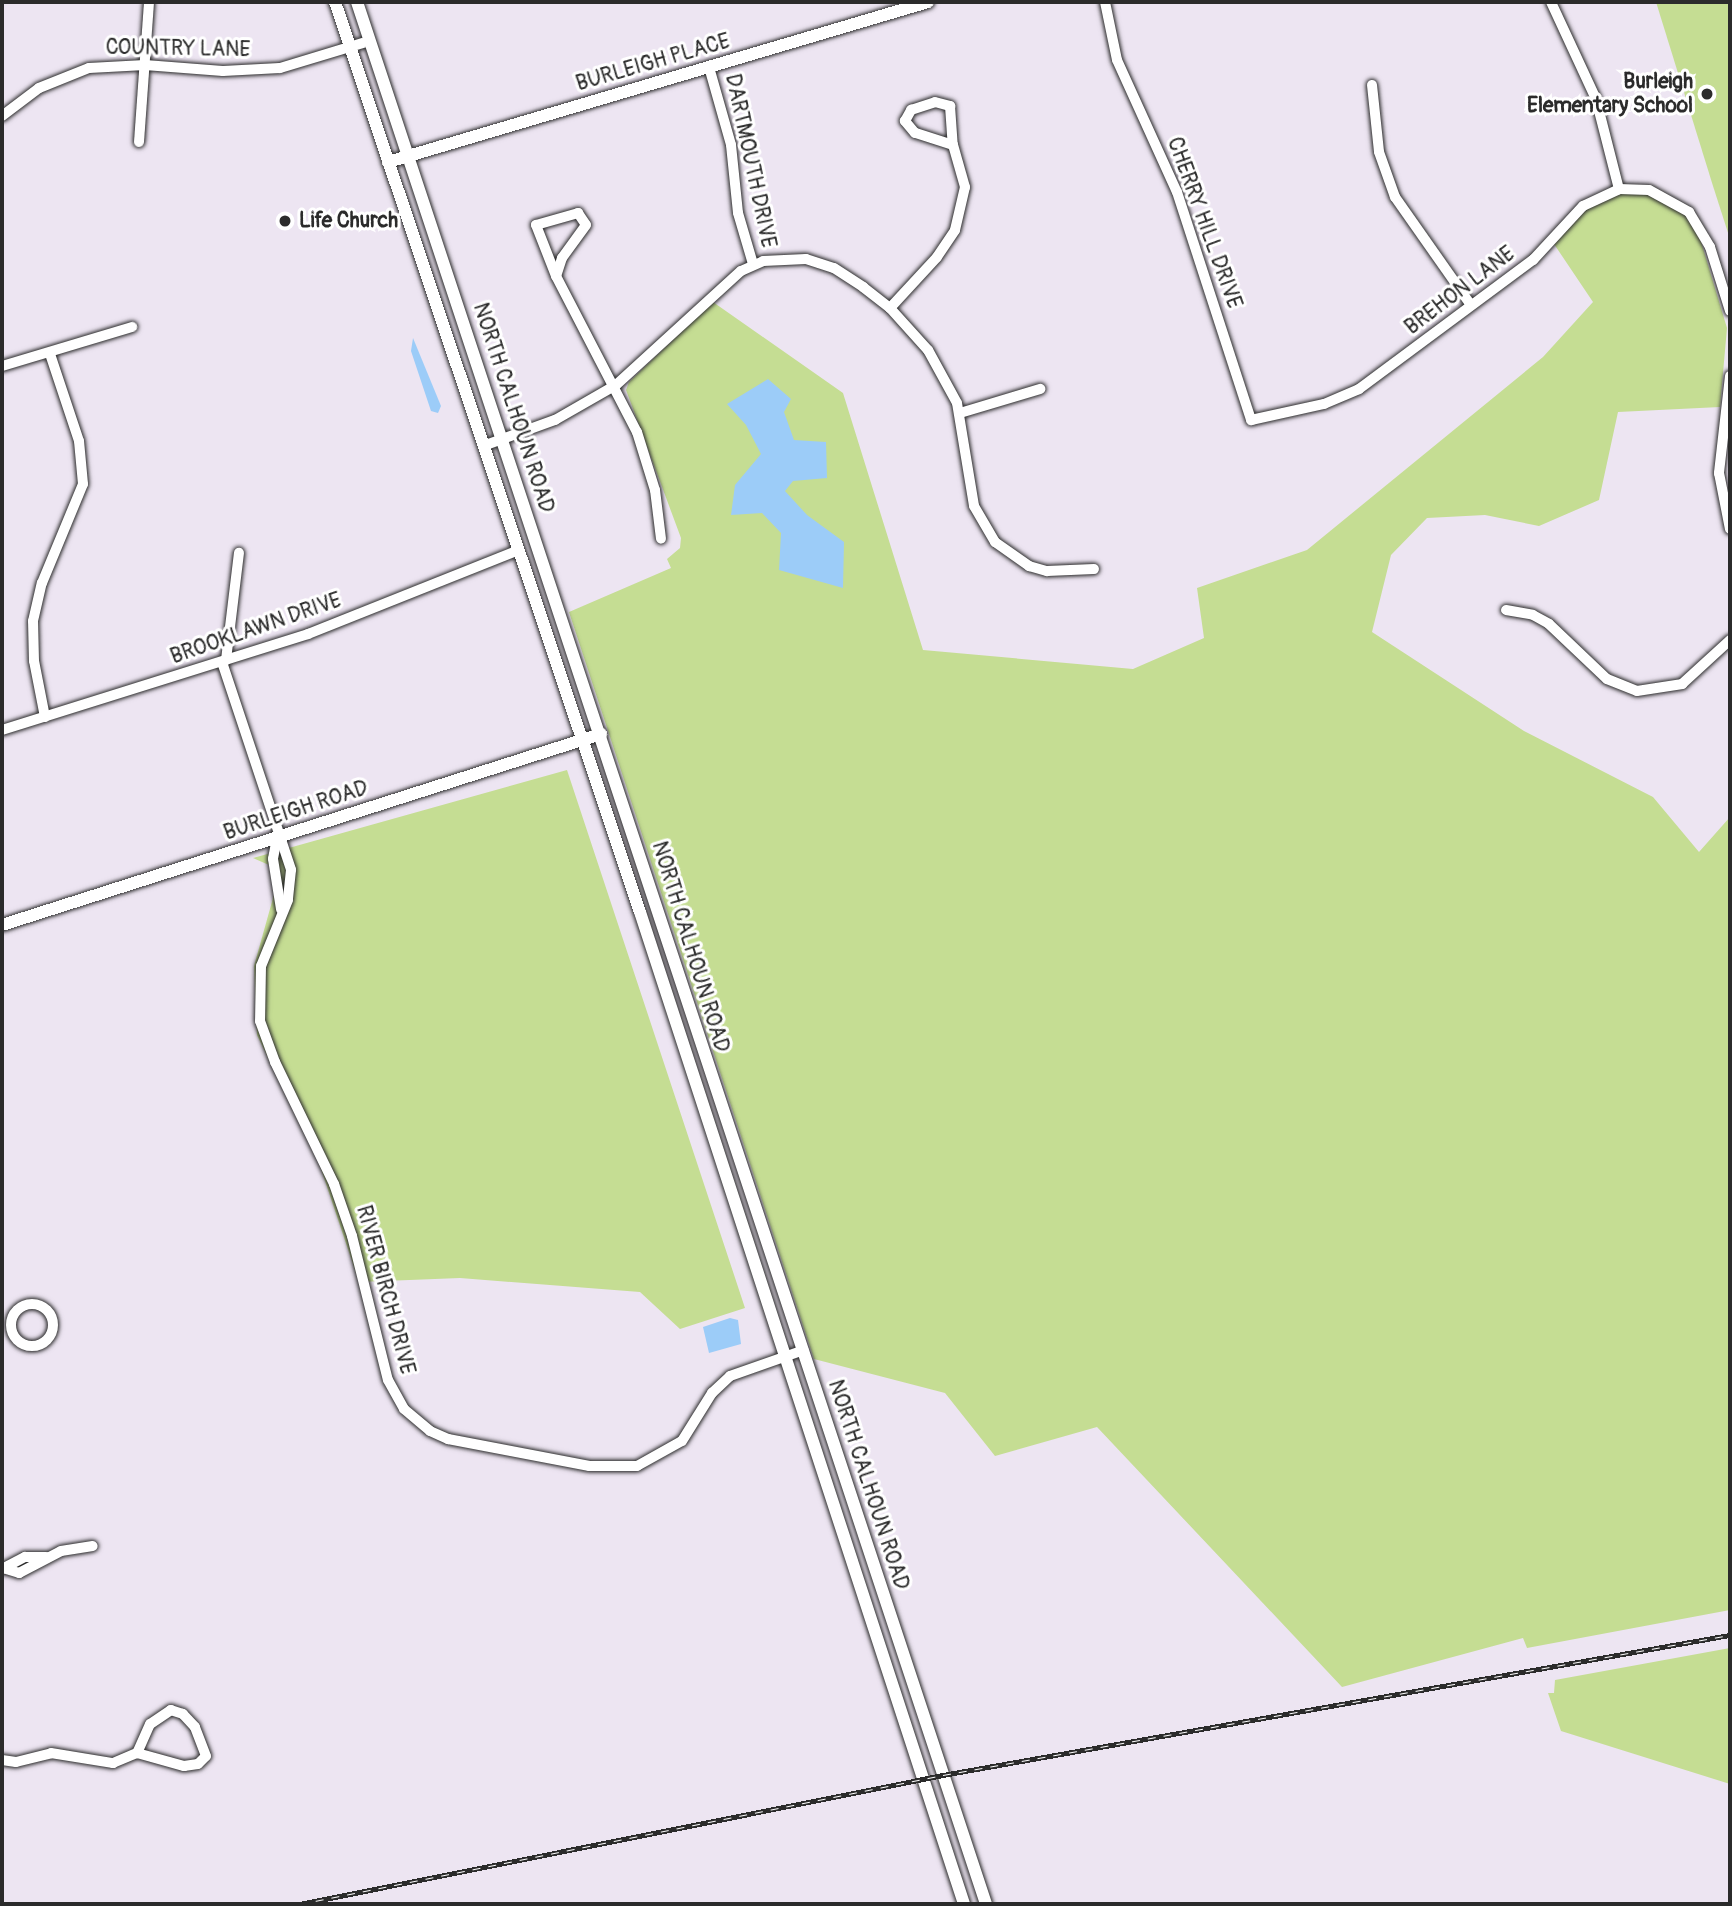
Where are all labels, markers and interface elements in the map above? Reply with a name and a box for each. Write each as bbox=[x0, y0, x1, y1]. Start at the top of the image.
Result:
street label: BURLEIGH PLACE bbox=[573, 29, 733, 97]
street label: COUNTRY LANE bbox=[105, 35, 251, 63]
place label: Burleigh Elementary School bbox=[1527, 69, 1693, 119]
street label: DARTMOUTH DRIVE bbox=[719, 72, 781, 250]
marker: Burleigh Elementary School bbox=[1699, 86, 1715, 102]
street label: CHERRY HILL DRIVE bbox=[1161, 134, 1247, 312]
place label: Life Church bbox=[299, 208, 398, 234]
marker: Life Church bbox=[277, 213, 293, 229]
street label: BREHON LANE bbox=[1400, 242, 1520, 340]
street label: NORTH CALHOUN ROAD bbox=[467, 300, 559, 516]
street label: BROOKLAWN DRIVE bbox=[167, 588, 345, 670]
street label: BURLEIGH ROAD bbox=[221, 776, 371, 846]
street label: NORTH CALHOUN ROAD bbox=[646, 839, 734, 1055]
street label: RIVER BIRCH DRIVE bbox=[350, 1203, 420, 1377]
street label: NORTH CALHOUN ROAD bbox=[822, 1377, 914, 1593]

